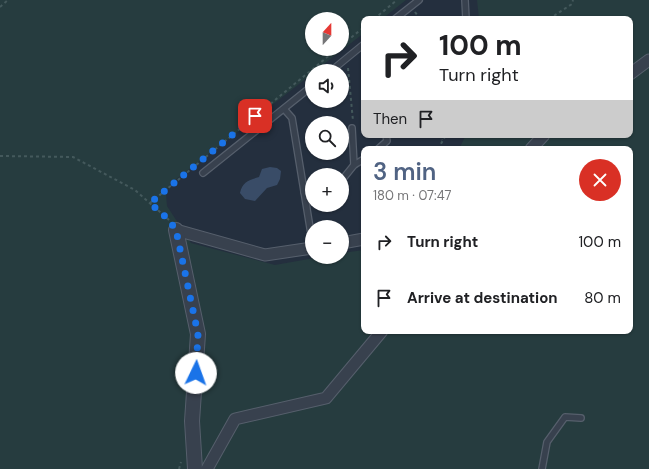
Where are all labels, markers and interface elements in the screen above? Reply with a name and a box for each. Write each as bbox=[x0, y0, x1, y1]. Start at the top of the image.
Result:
north arrow bbox=[305, 12, 349, 56]
map controls bbox=[305, 12, 349, 264]
text: 100 m bbox=[439, 27, 522, 64]
icon: right bbox=[373, 32, 425, 84]
text: Turn right bbox=[439, 63, 519, 87]
button: sound bbox=[305, 64, 349, 108]
pin bbox=[238, 99, 272, 133]
icon: arrive bbox=[244, 105, 266, 127]
icon: arrive bbox=[415, 108, 437, 130]
text: Then bbox=[373, 109, 407, 129]
button: search bbox=[305, 116, 349, 160]
text: 3 min bbox=[373, 156, 436, 187]
button: close bbox=[579, 159, 621, 201]
button: + bbox=[305, 168, 349, 212]
text: 180 m · 07:47 bbox=[373, 187, 452, 204]
button: − bbox=[305, 220, 349, 264]
icon: right bbox=[373, 231, 395, 253]
text: Turn right bbox=[407, 232, 478, 252]
text: 100 m bbox=[578, 232, 621, 252]
icon: arrive bbox=[373, 287, 395, 309]
text: Arrive at destination bbox=[407, 288, 558, 308]
text: 80 m bbox=[584, 288, 621, 308]
position arrow bbox=[175, 352, 217, 394]

